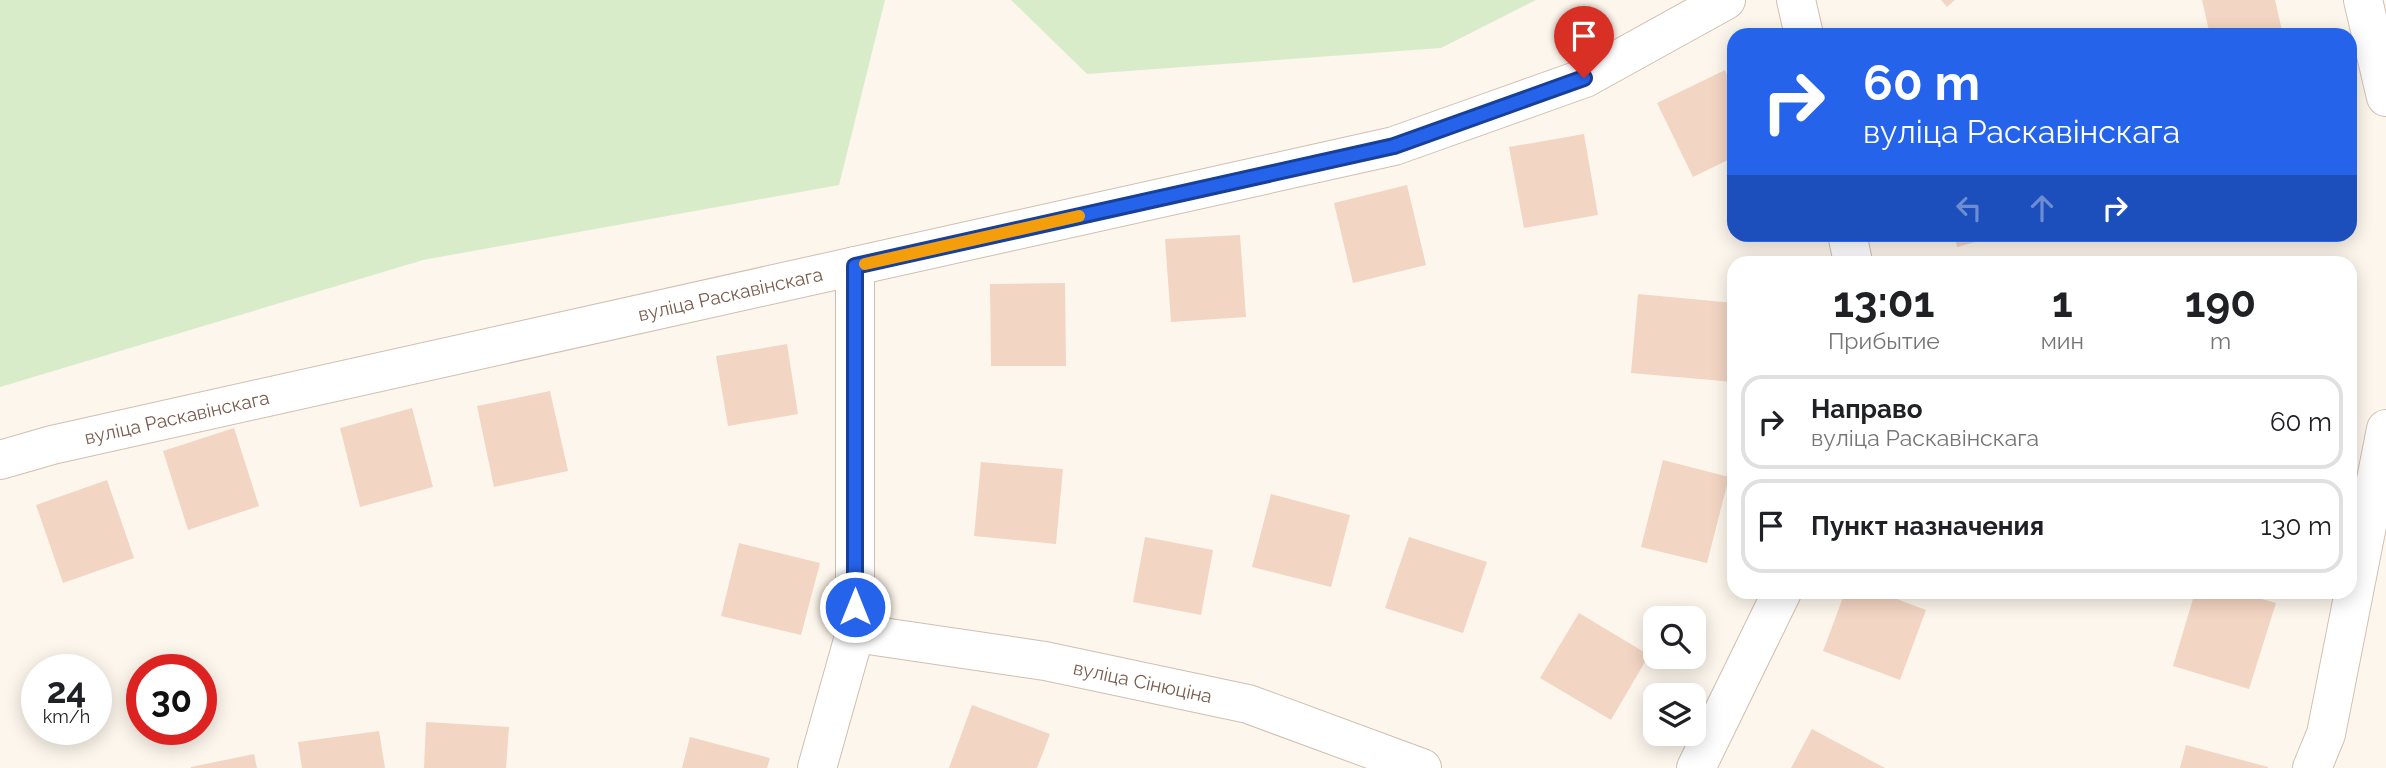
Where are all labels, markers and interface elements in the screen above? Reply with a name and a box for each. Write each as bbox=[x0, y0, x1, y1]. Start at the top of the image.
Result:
pin bbox=[1554, 6, 1614, 78]
icon: arrive bbox=[1565, 17, 1603, 55]
text: 60 m bbox=[1863, 54, 1980, 111]
icon: right bbox=[1748, 56, 1839, 147]
text: вуліца Раскавінскага bbox=[1863, 113, 2180, 150]
icon: left bbox=[1950, 189, 1988, 227]
icon: ahead bbox=[2023, 189, 2061, 227]
icon: right bbox=[2096, 189, 2134, 227]
street label: вуліца Раскавінскага bbox=[636, 263, 825, 325]
text: 13:01 bbox=[1833, 278, 1934, 327]
text: 1 bbox=[2052, 278, 2073, 327]
text: 190 bbox=[2185, 278, 2256, 327]
text: Прибытие bbox=[1828, 327, 1940, 354]
text: мин bbox=[2041, 327, 2084, 354]
text: m bbox=[2210, 327, 2231, 354]
street label: вуліца Раскавінскага bbox=[82, 386, 271, 448]
text: Направо bbox=[1811, 394, 1922, 424]
icon: right bbox=[1752, 403, 1790, 441]
text: 60 m bbox=[2270, 407, 2332, 437]
text: вуліца Раскавінскага bbox=[1811, 424, 2039, 451]
icon: arrive bbox=[1752, 507, 1790, 545]
text: Пункт назначения bbox=[1811, 511, 2044, 541]
text: 130 m bbox=[2261, 511, 2332, 541]
position arrow bbox=[818, 570, 892, 644]
map controls bbox=[1643, 606, 1706, 746]
button: search bbox=[1643, 606, 1706, 669]
speed limit sign: 30 bbox=[126, 654, 217, 745]
street label: вуліца Сінюціна bbox=[1071, 656, 1214, 707]
text: 24 bbox=[47, 670, 86, 711]
button: layers bbox=[1643, 683, 1706, 746]
text: km/h bbox=[43, 706, 90, 727]

